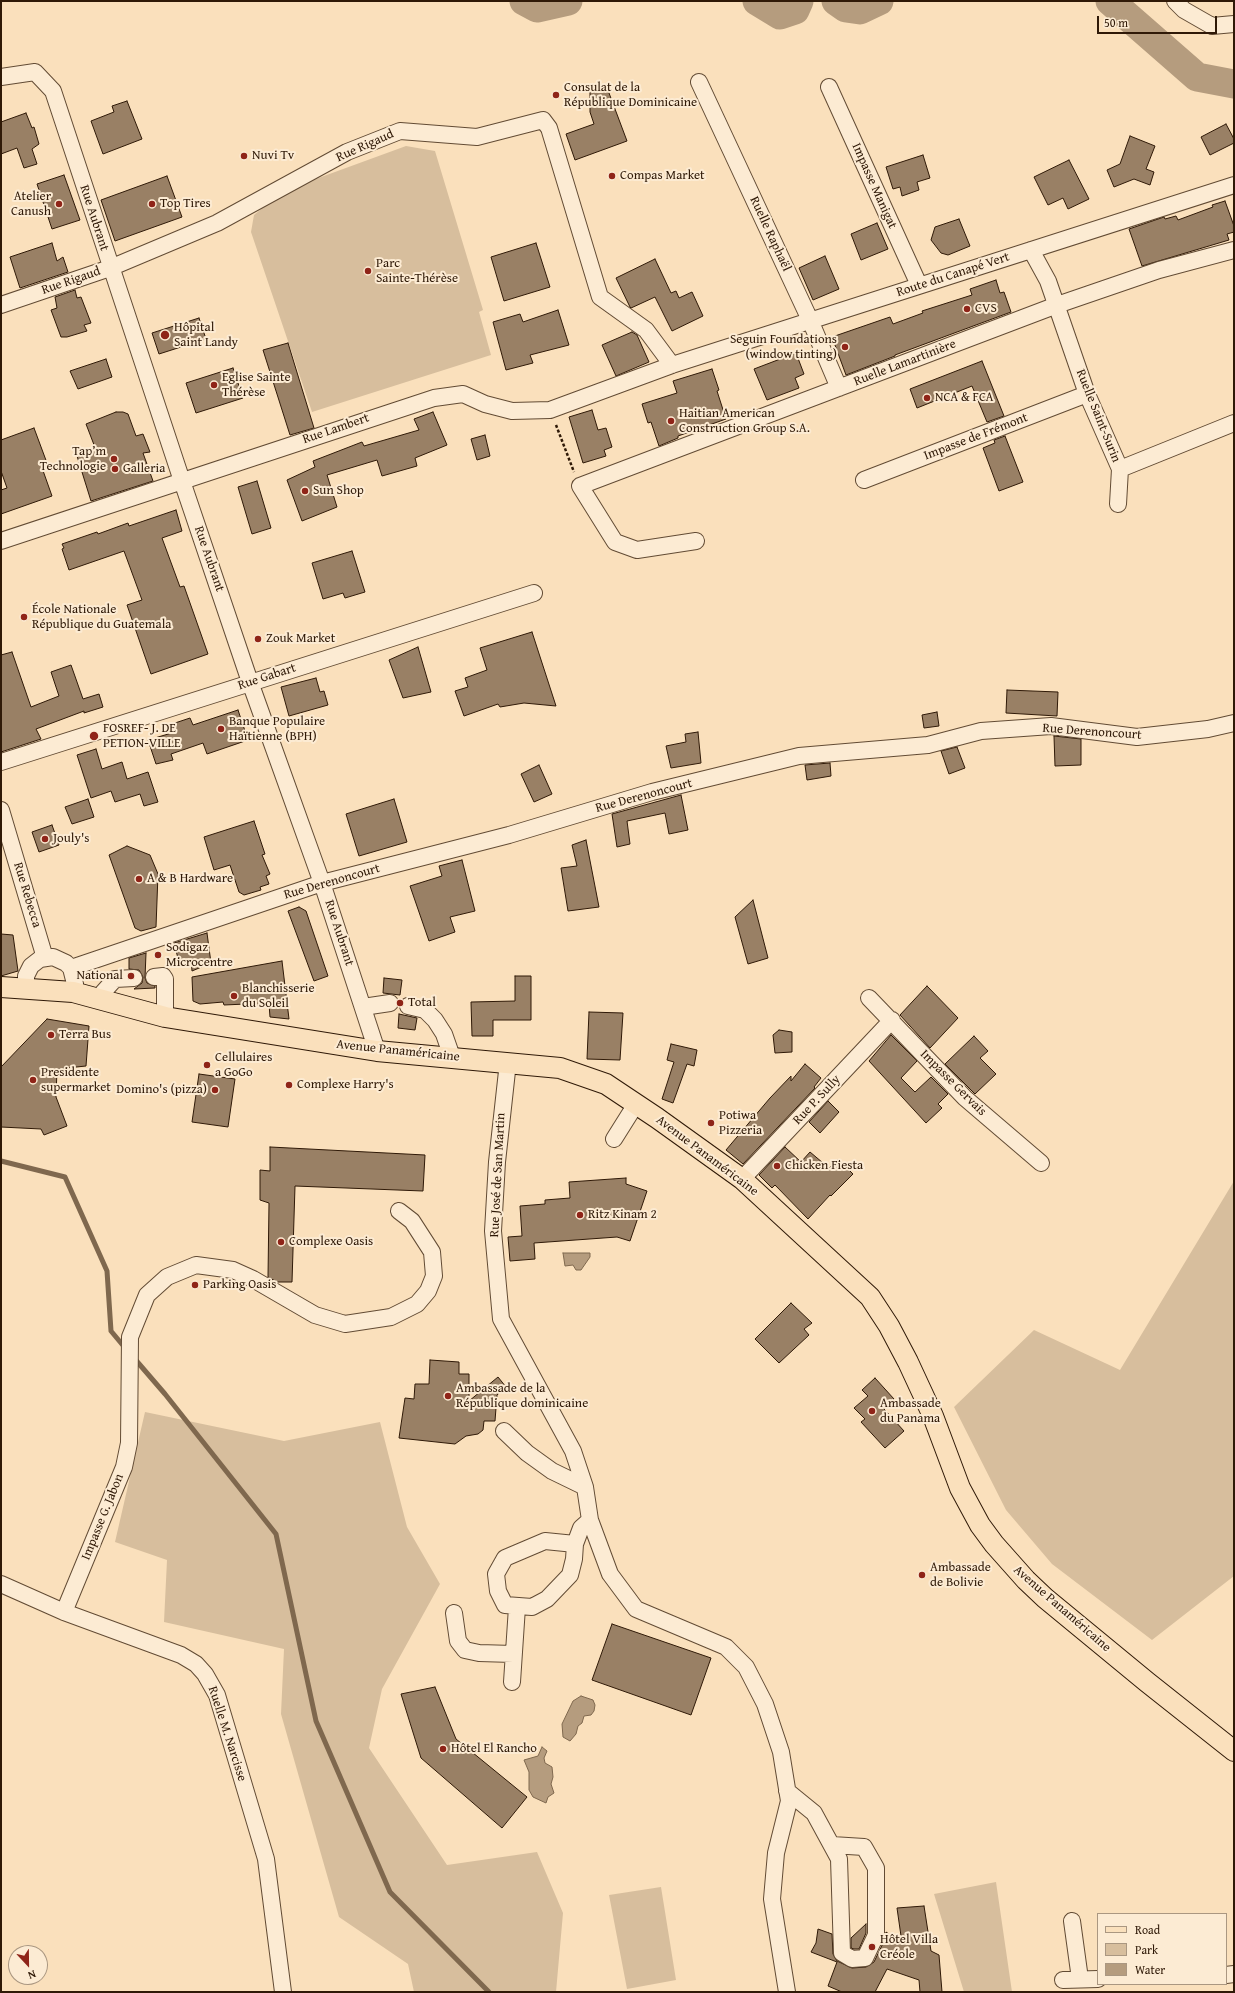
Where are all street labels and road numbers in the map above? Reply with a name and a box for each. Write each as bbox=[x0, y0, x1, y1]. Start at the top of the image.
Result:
street label: Rue Rigaud bbox=[334, 126, 396, 166]
street label: Impasse Manigat bbox=[848, 141, 900, 231]
street label: Rue Aubrant bbox=[76, 183, 112, 253]
street label: Ruelle Raphaël bbox=[746, 194, 794, 274]
street label: Route du Canapé Vert bbox=[894, 249, 1012, 301]
street label: Rue Rigaud bbox=[40, 264, 102, 298]
street label: Ruelle Lamartinière bbox=[852, 336, 958, 390]
street label: Ruelle Saint-Surin bbox=[1072, 367, 1124, 465]
street label: Rue Lambert bbox=[301, 410, 371, 448]
street label: Impasse de Frémont bbox=[922, 410, 1030, 464]
street label: Rue Aubrant bbox=[190, 524, 228, 594]
street label: Rue Gabart bbox=[236, 660, 298, 694]
street label: Rue Derenoncourt bbox=[1042, 721, 1142, 743]
street label: Rue Derenoncourt bbox=[594, 776, 694, 816]
street label: Rue Rebecca bbox=[10, 860, 44, 930]
street label: Rue Derenoncourt bbox=[282, 861, 382, 903]
street label: Rue Aubrant bbox=[321, 898, 357, 968]
street label: Avenue Panaméricaine bbox=[335, 1037, 461, 1065]
street label: Impasse Gervais bbox=[917, 1047, 989, 1119]
street label: Rue P. Sully bbox=[790, 1072, 844, 1128]
street label: Rue José de San Martin bbox=[487, 1112, 509, 1238]
street label: Avenue Panaméricaine bbox=[653, 1112, 761, 1200]
street label: Impasse G. Jabon bbox=[79, 1472, 127, 1562]
street label: Avenue Panaméricaine bbox=[1010, 1562, 1114, 1656]
street label: Ruelle M. Narcisse bbox=[204, 1684, 250, 1784]

